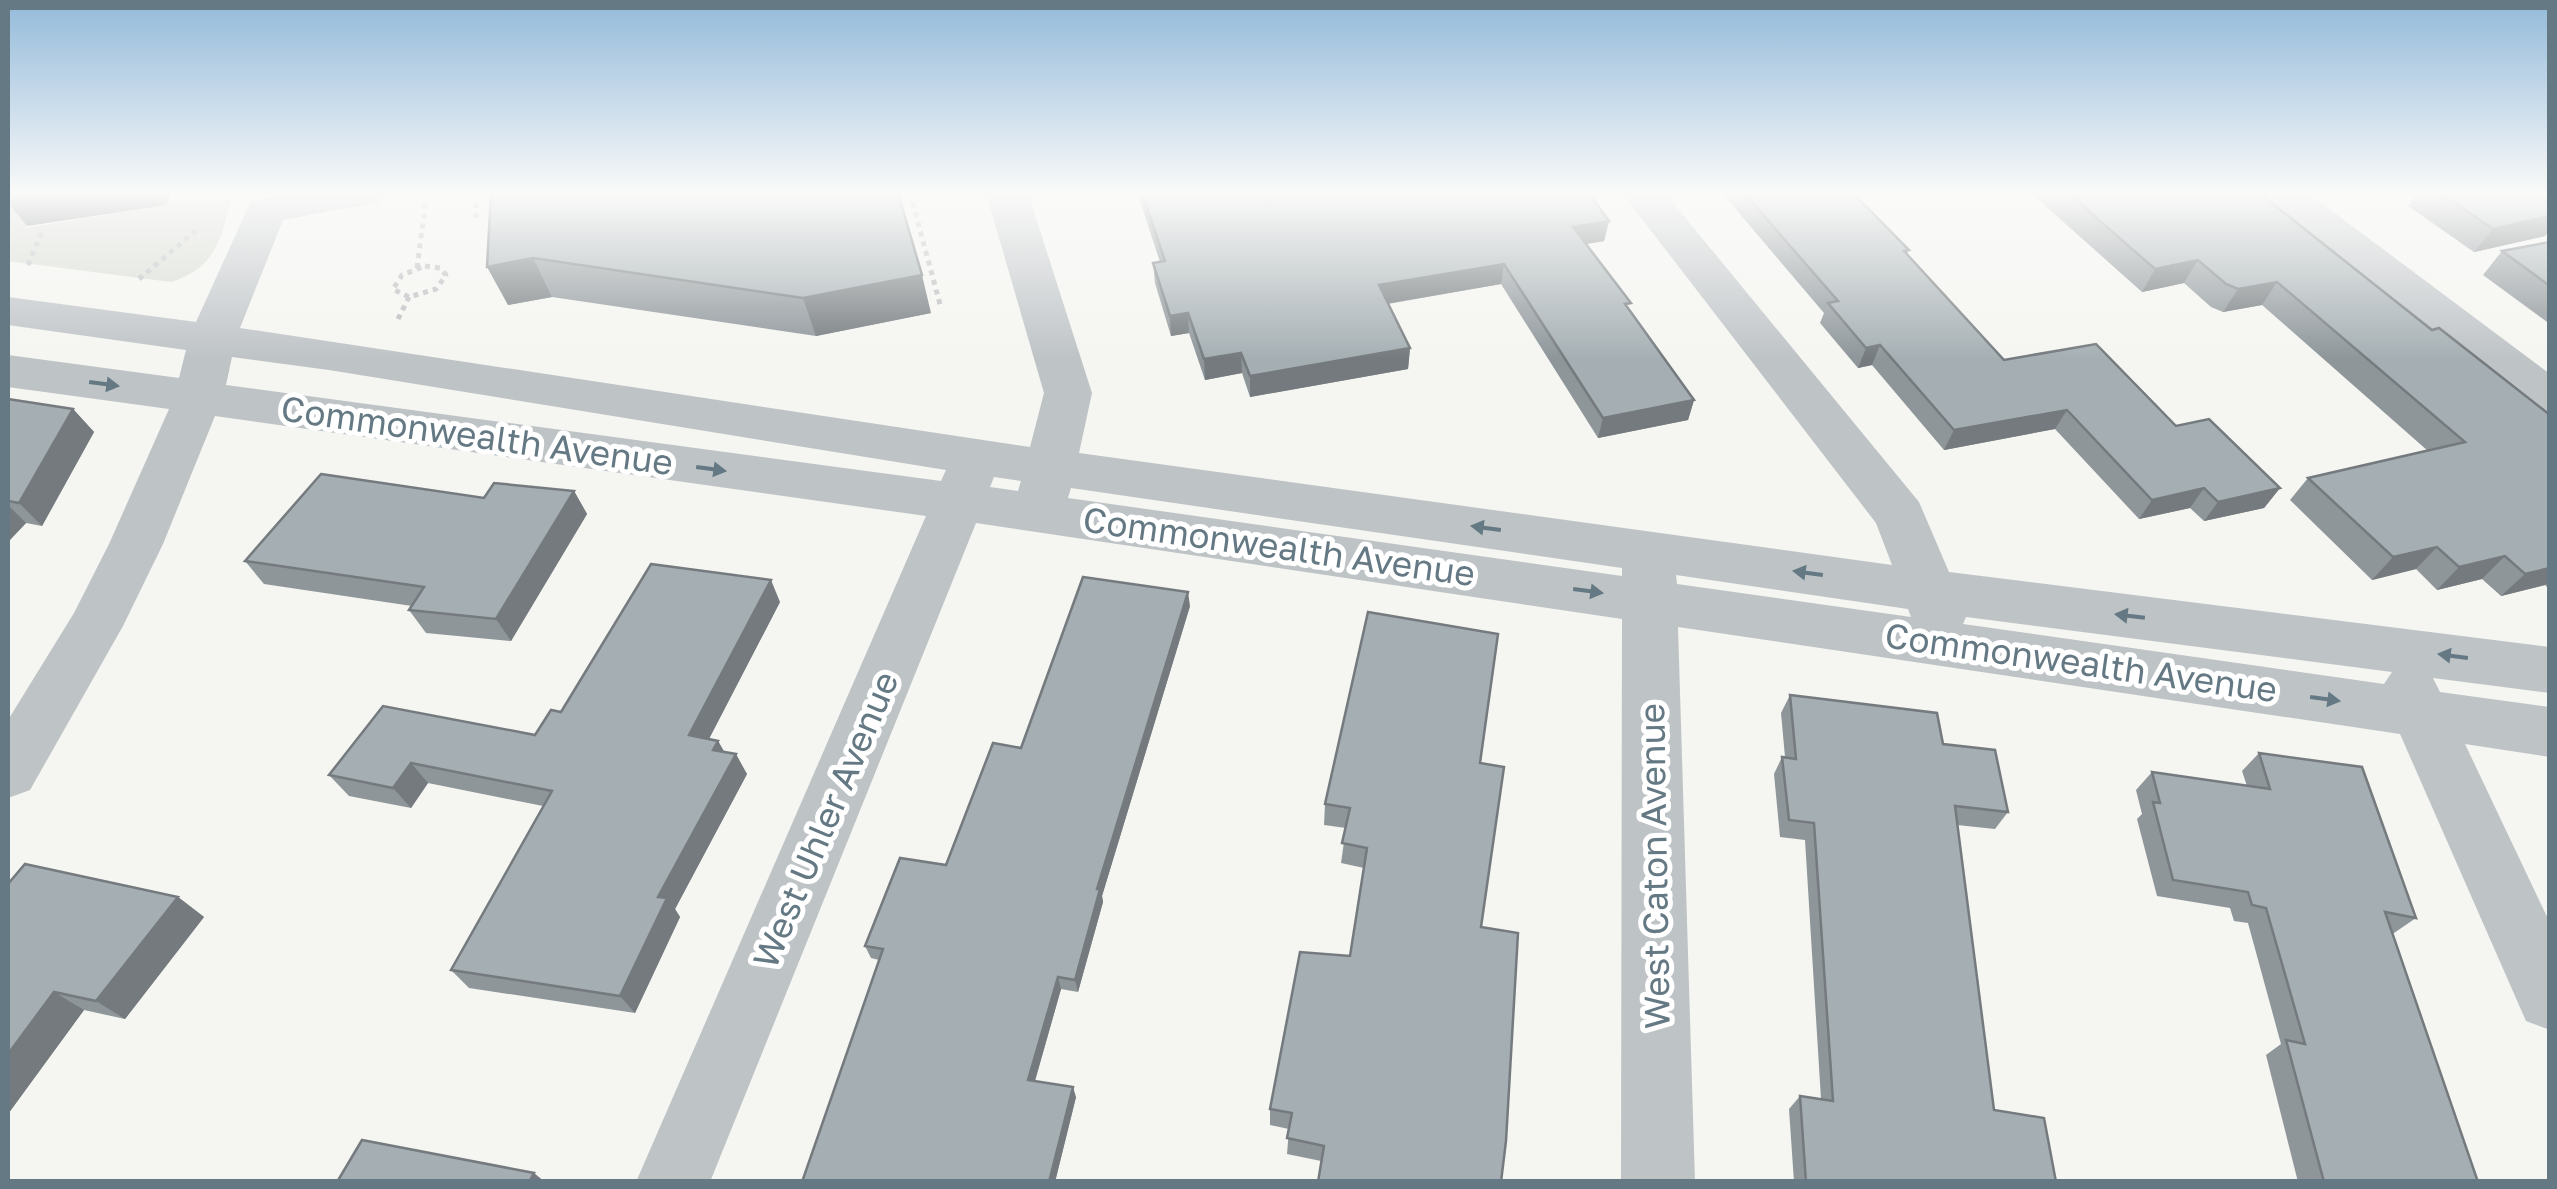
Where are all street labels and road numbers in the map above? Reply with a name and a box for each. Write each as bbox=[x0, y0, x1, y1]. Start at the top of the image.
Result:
street label: Commonwealth Avenue bbox=[278, 387, 676, 483]
street label: Commonwealth Avenue bbox=[1080, 498, 1478, 594]
street label: Commonwealth Avenue bbox=[1882, 614, 2280, 710]
street label: West Uhler Avenue bbox=[744, 665, 907, 974]
street label: West Caton Avenue bbox=[1630, 703, 1678, 1029]

